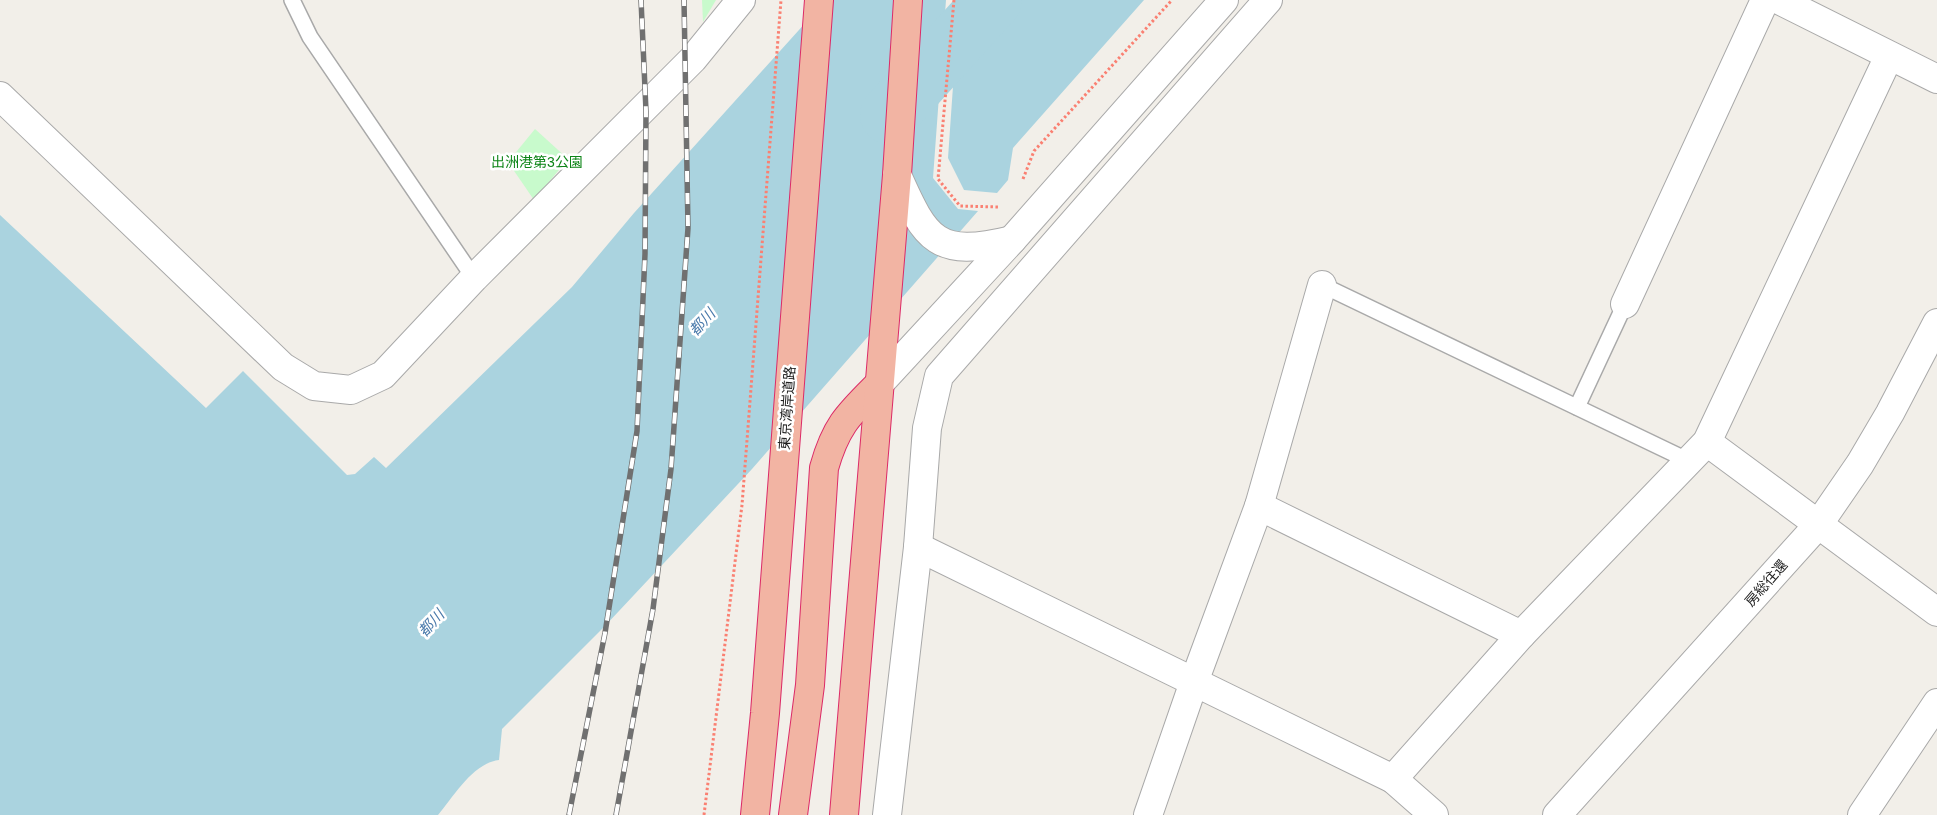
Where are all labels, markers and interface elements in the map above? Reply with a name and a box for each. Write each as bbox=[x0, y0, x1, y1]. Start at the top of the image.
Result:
park label: 出洲港第3公園 bbox=[491, 154, 583, 170]
water label: 都川 bbox=[686, 304, 720, 339]
street label: 東京湾岸道路 bbox=[776, 366, 798, 450]
street label: 房総往還 bbox=[1742, 557, 1790, 609]
water label: 都川 bbox=[415, 605, 449, 640]

